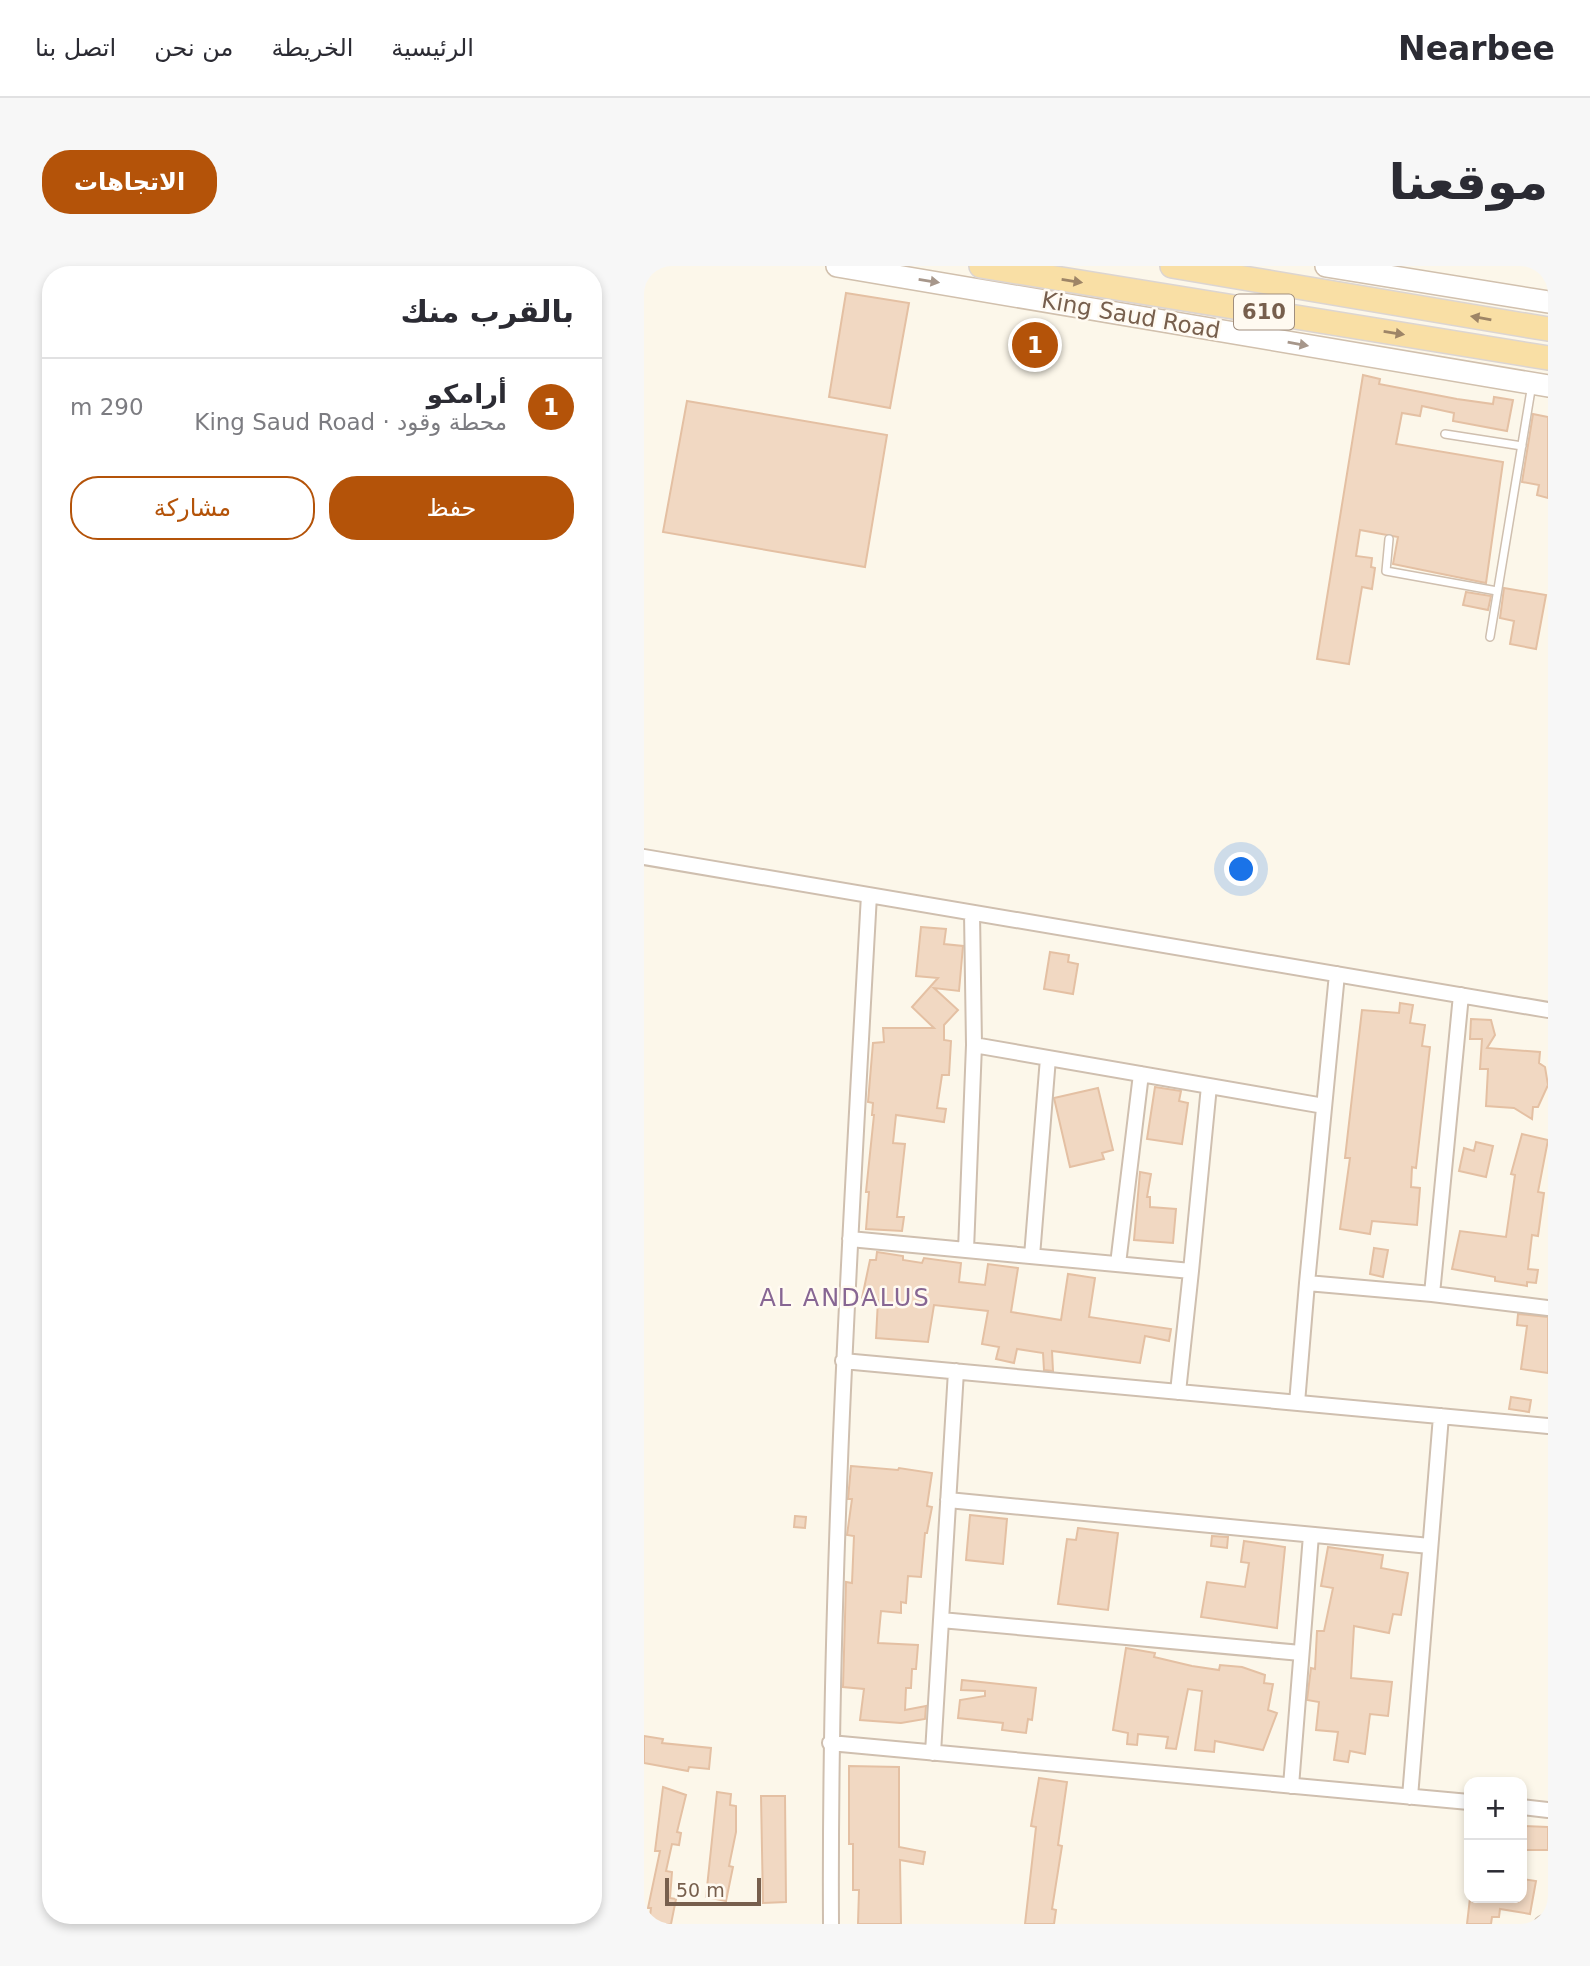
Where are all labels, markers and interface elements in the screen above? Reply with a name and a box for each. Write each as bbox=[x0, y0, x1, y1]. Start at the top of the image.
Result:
text: Nearbee bbox=[1398, 29, 1555, 68]
text: اتصل بنا bbox=[35, 34, 116, 62]
text: من نحن bbox=[154, 34, 233, 62]
text: الخريطة bbox=[271, 34, 353, 62]
text: الرئيسية bbox=[391, 34, 474, 62]
button: الاتجاهات bbox=[42, 150, 217, 214]
text: موقعنا bbox=[1389, 154, 1548, 211]
one-way arrow bbox=[918, 276, 940, 287]
one-way arrow bbox=[1061, 276, 1083, 287]
street label: King Saud Road bbox=[1040, 286, 1222, 344]
text: بالقرب منك bbox=[401, 294, 574, 329]
road number: 610 bbox=[1234, 294, 1294, 330]
one-way arrow bbox=[1470, 312, 1492, 323]
pin: 1 bbox=[1012, 319, 1058, 371]
one-way arrow bbox=[1383, 328, 1405, 339]
one-way arrow bbox=[1287, 339, 1309, 350]
text: أرامكو bbox=[427, 379, 507, 409]
text: 290 m bbox=[70, 394, 144, 420]
text: 1 bbox=[543, 394, 559, 420]
text: محطة وقود · King Saud Road bbox=[194, 409, 507, 435]
button: مشاركة bbox=[70, 476, 315, 540]
button: حفظ bbox=[329, 476, 574, 540]
your location bbox=[1224, 852, 1258, 886]
district label: AL ANDALUS bbox=[759, 1284, 931, 1312]
map controls bbox=[1464, 1777, 1527, 1903]
button: + bbox=[1464, 1777, 1527, 1840]
button: − bbox=[1464, 1840, 1527, 1903]
scale bar bbox=[665, 1875, 761, 1907]
text: 50 m bbox=[676, 1879, 725, 1901]

